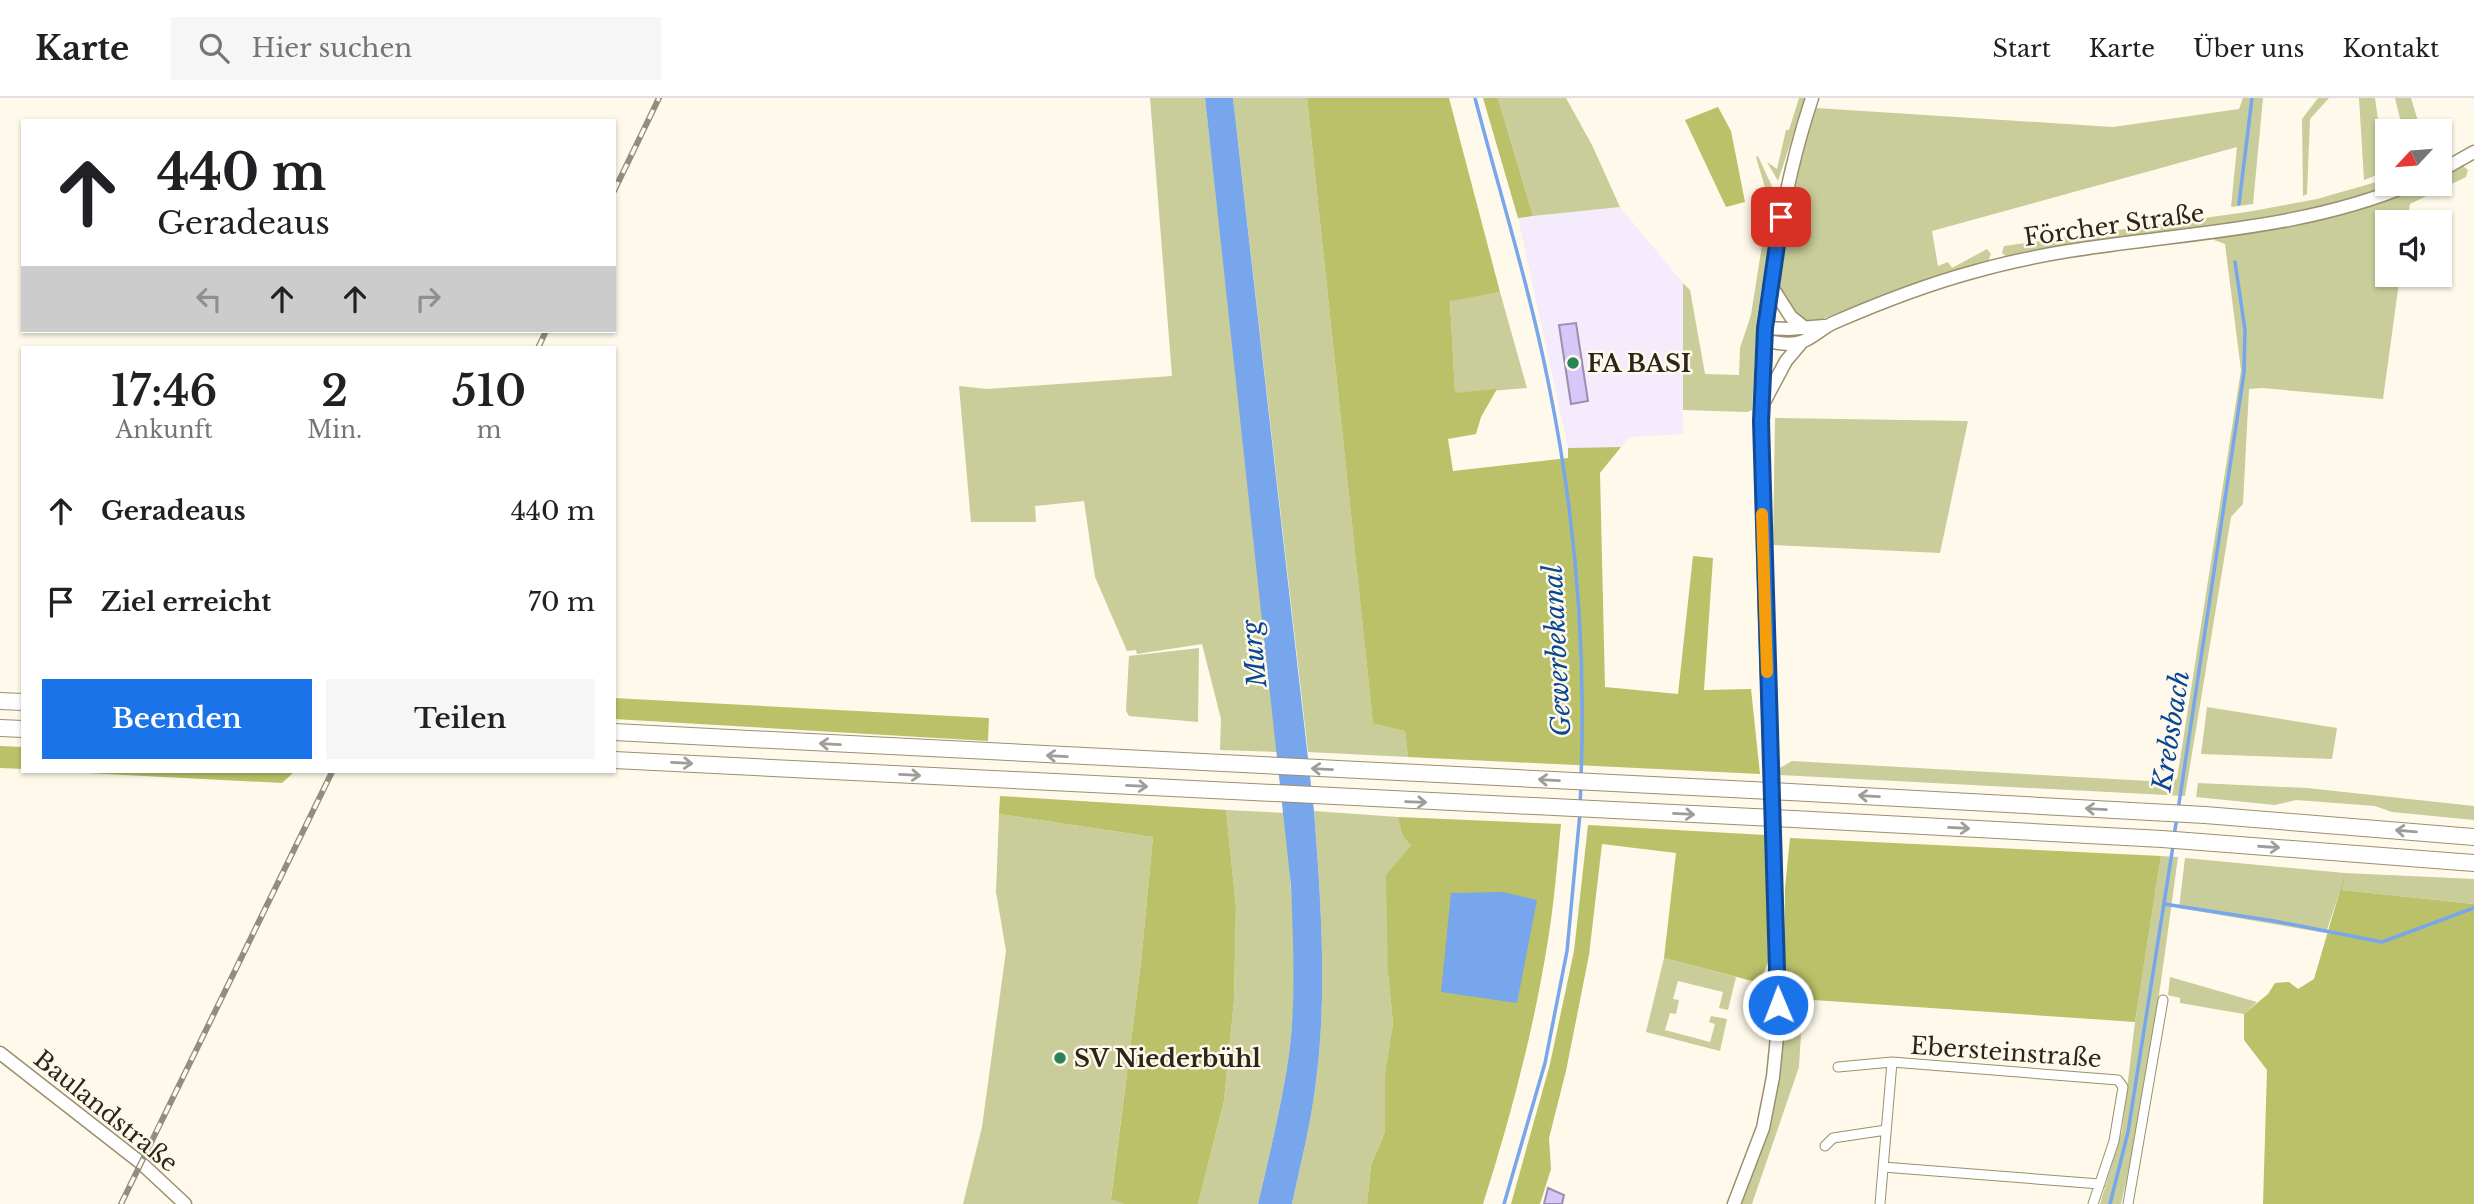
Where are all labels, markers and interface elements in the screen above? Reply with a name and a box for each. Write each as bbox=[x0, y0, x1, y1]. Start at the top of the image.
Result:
search box bbox=[171, 17, 661, 80]
text: Karte bbox=[35, 28, 129, 69]
icon: search bbox=[195, 29, 233, 67]
text: Hier suchen bbox=[251, 32, 412, 64]
text: Start bbox=[1993, 34, 2051, 63]
text: Karte bbox=[2089, 34, 2155, 63]
text: Über uns bbox=[2193, 34, 2305, 63]
text: Kontakt bbox=[2343, 34, 2439, 63]
north arrow bbox=[2375, 119, 2452, 196]
map controls bbox=[2375, 119, 2452, 287]
text: 440 m bbox=[157, 142, 326, 203]
icon: ahead bbox=[42, 147, 133, 238]
pin bbox=[1751, 187, 1811, 247]
icon: arrive bbox=[1762, 198, 1800, 236]
street label: Förcher Straße bbox=[2022, 198, 2206, 252]
text: Geradeaus bbox=[157, 203, 330, 243]
button: sound bbox=[2375, 210, 2452, 287]
icon: left bbox=[190, 280, 228, 318]
icon: ahead bbox=[263, 280, 301, 318]
icon: ahead bbox=[336, 280, 374, 318]
icon: right bbox=[409, 280, 447, 318]
place label: FA BASI bbox=[1587, 349, 1691, 378]
marker: FA BASI bbox=[1565, 355, 1581, 371]
text: 17:46 bbox=[111, 365, 217, 417]
text: 2 bbox=[321, 365, 348, 417]
text: 510 bbox=[452, 365, 526, 417]
text: Ankunft bbox=[116, 416, 213, 444]
text: Min. bbox=[307, 416, 362, 444]
text: m bbox=[477, 416, 501, 444]
icon: ahead bbox=[42, 492, 80, 530]
text: Geradeaus bbox=[101, 495, 246, 527]
text: 440 m bbox=[511, 495, 595, 527]
water label: Gewerbekanal bbox=[1536, 564, 1577, 738]
icon: arrive bbox=[42, 583, 80, 621]
text: Ziel erreicht bbox=[101, 586, 271, 618]
text: 70 m bbox=[528, 586, 595, 618]
water label: Murg bbox=[1234, 617, 1274, 690]
water label: Krebsbach bbox=[2145, 668, 2196, 795]
button: Beenden bbox=[42, 679, 312, 759]
button: Teilen bbox=[326, 679, 595, 759]
one-way arrow bbox=[818, 737, 841, 750]
one-way arrow bbox=[1046, 749, 1069, 762]
one-way arrow bbox=[671, 757, 694, 770]
one-way arrow bbox=[1311, 763, 1334, 776]
one-way arrow bbox=[898, 768, 921, 781]
one-way arrow bbox=[1538, 774, 1561, 787]
one-way arrow bbox=[1125, 780, 1148, 793]
one-way arrow bbox=[1858, 790, 1881, 803]
one-way arrow bbox=[1404, 795, 1427, 808]
one-way arrow bbox=[2085, 802, 2108, 815]
one-way arrow bbox=[1672, 807, 1695, 820]
one-way arrow bbox=[1947, 821, 1970, 834]
one-way arrow bbox=[2395, 824, 2418, 837]
one-way arrow bbox=[2258, 841, 2280, 854]
position arrow bbox=[1741, 968, 1815, 1042]
street label: Ebersteinstraße bbox=[1909, 1031, 2103, 1073]
street label: Baulandstraße bbox=[28, 1044, 184, 1178]
place label: SV Niederbühl bbox=[1074, 1044, 1261, 1073]
marker: SV Niederbühl bbox=[1052, 1050, 1068, 1066]

